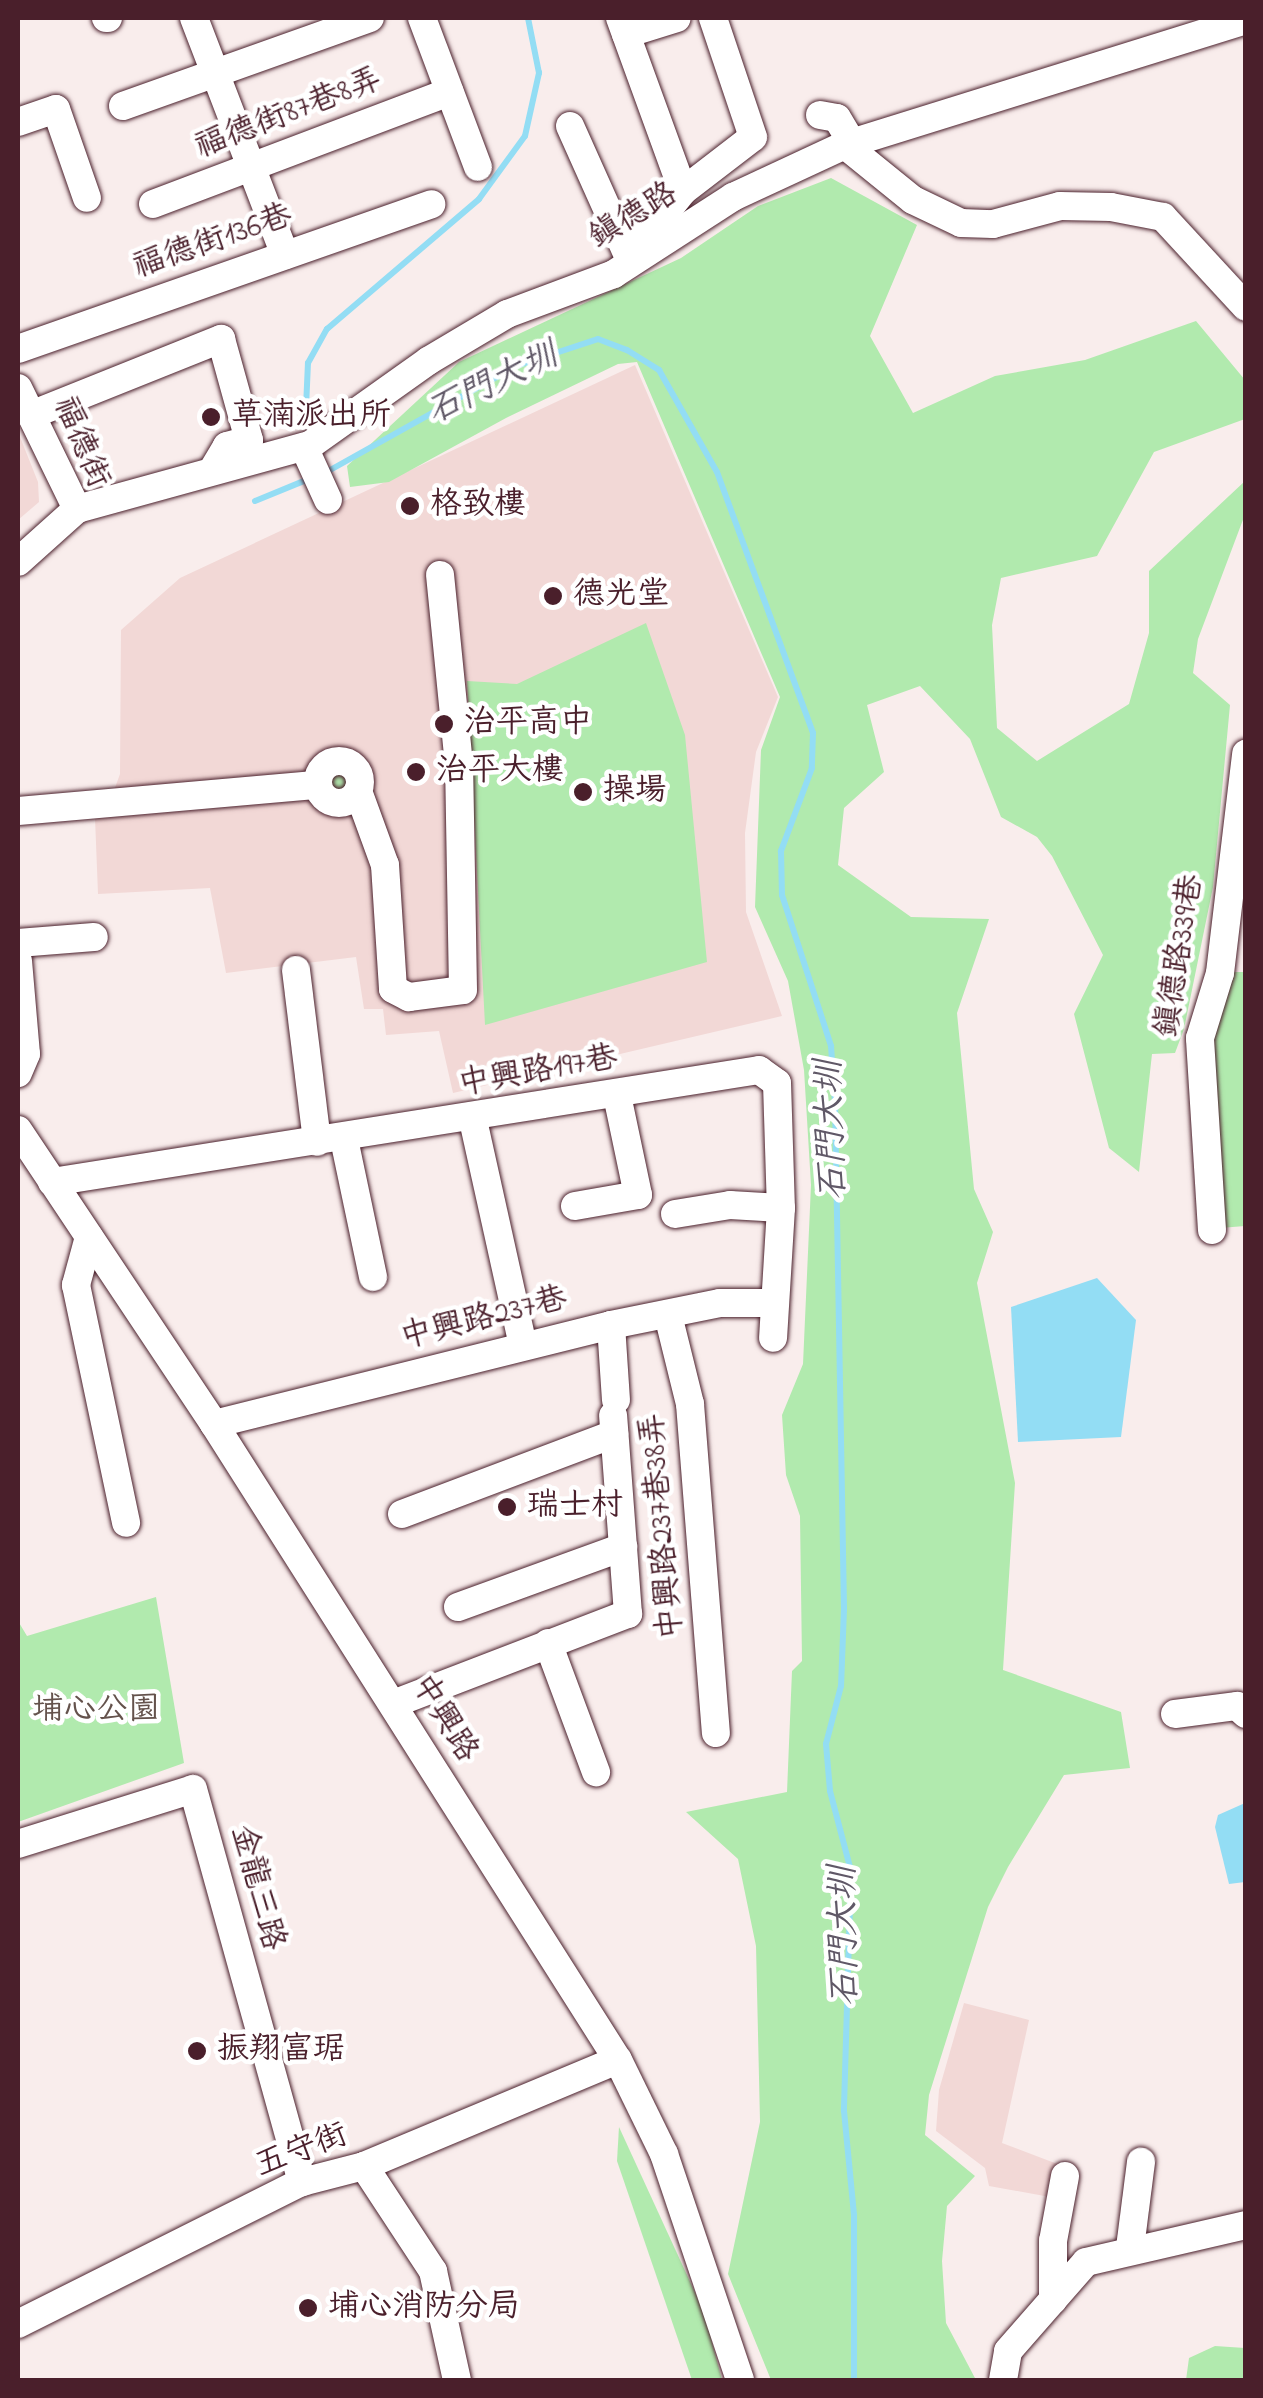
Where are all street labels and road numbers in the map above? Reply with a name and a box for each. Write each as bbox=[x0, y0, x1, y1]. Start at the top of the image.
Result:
street label: 福德街87巷8弄 bbox=[190, 62, 388, 168]
street label: 鎮德路 bbox=[583, 176, 685, 258]
street label: 福德街136巷 bbox=[129, 198, 297, 288]
street label: 福德街 bbox=[44, 391, 116, 495]
street label: 鎮德路339巷 bbox=[1149, 872, 1213, 1040]
street label: 中興路197巷 bbox=[455, 1040, 621, 1106]
street label: 中興路237巷 bbox=[397, 1281, 571, 1359]
street label: 中興路237巷38弄 bbox=[635, 1411, 693, 1641]
street label: 中興路 bbox=[401, 1668, 485, 1770]
street label: 金龍三路 bbox=[221, 1821, 291, 1955]
street label: 五守街 bbox=[250, 2117, 354, 2187]

